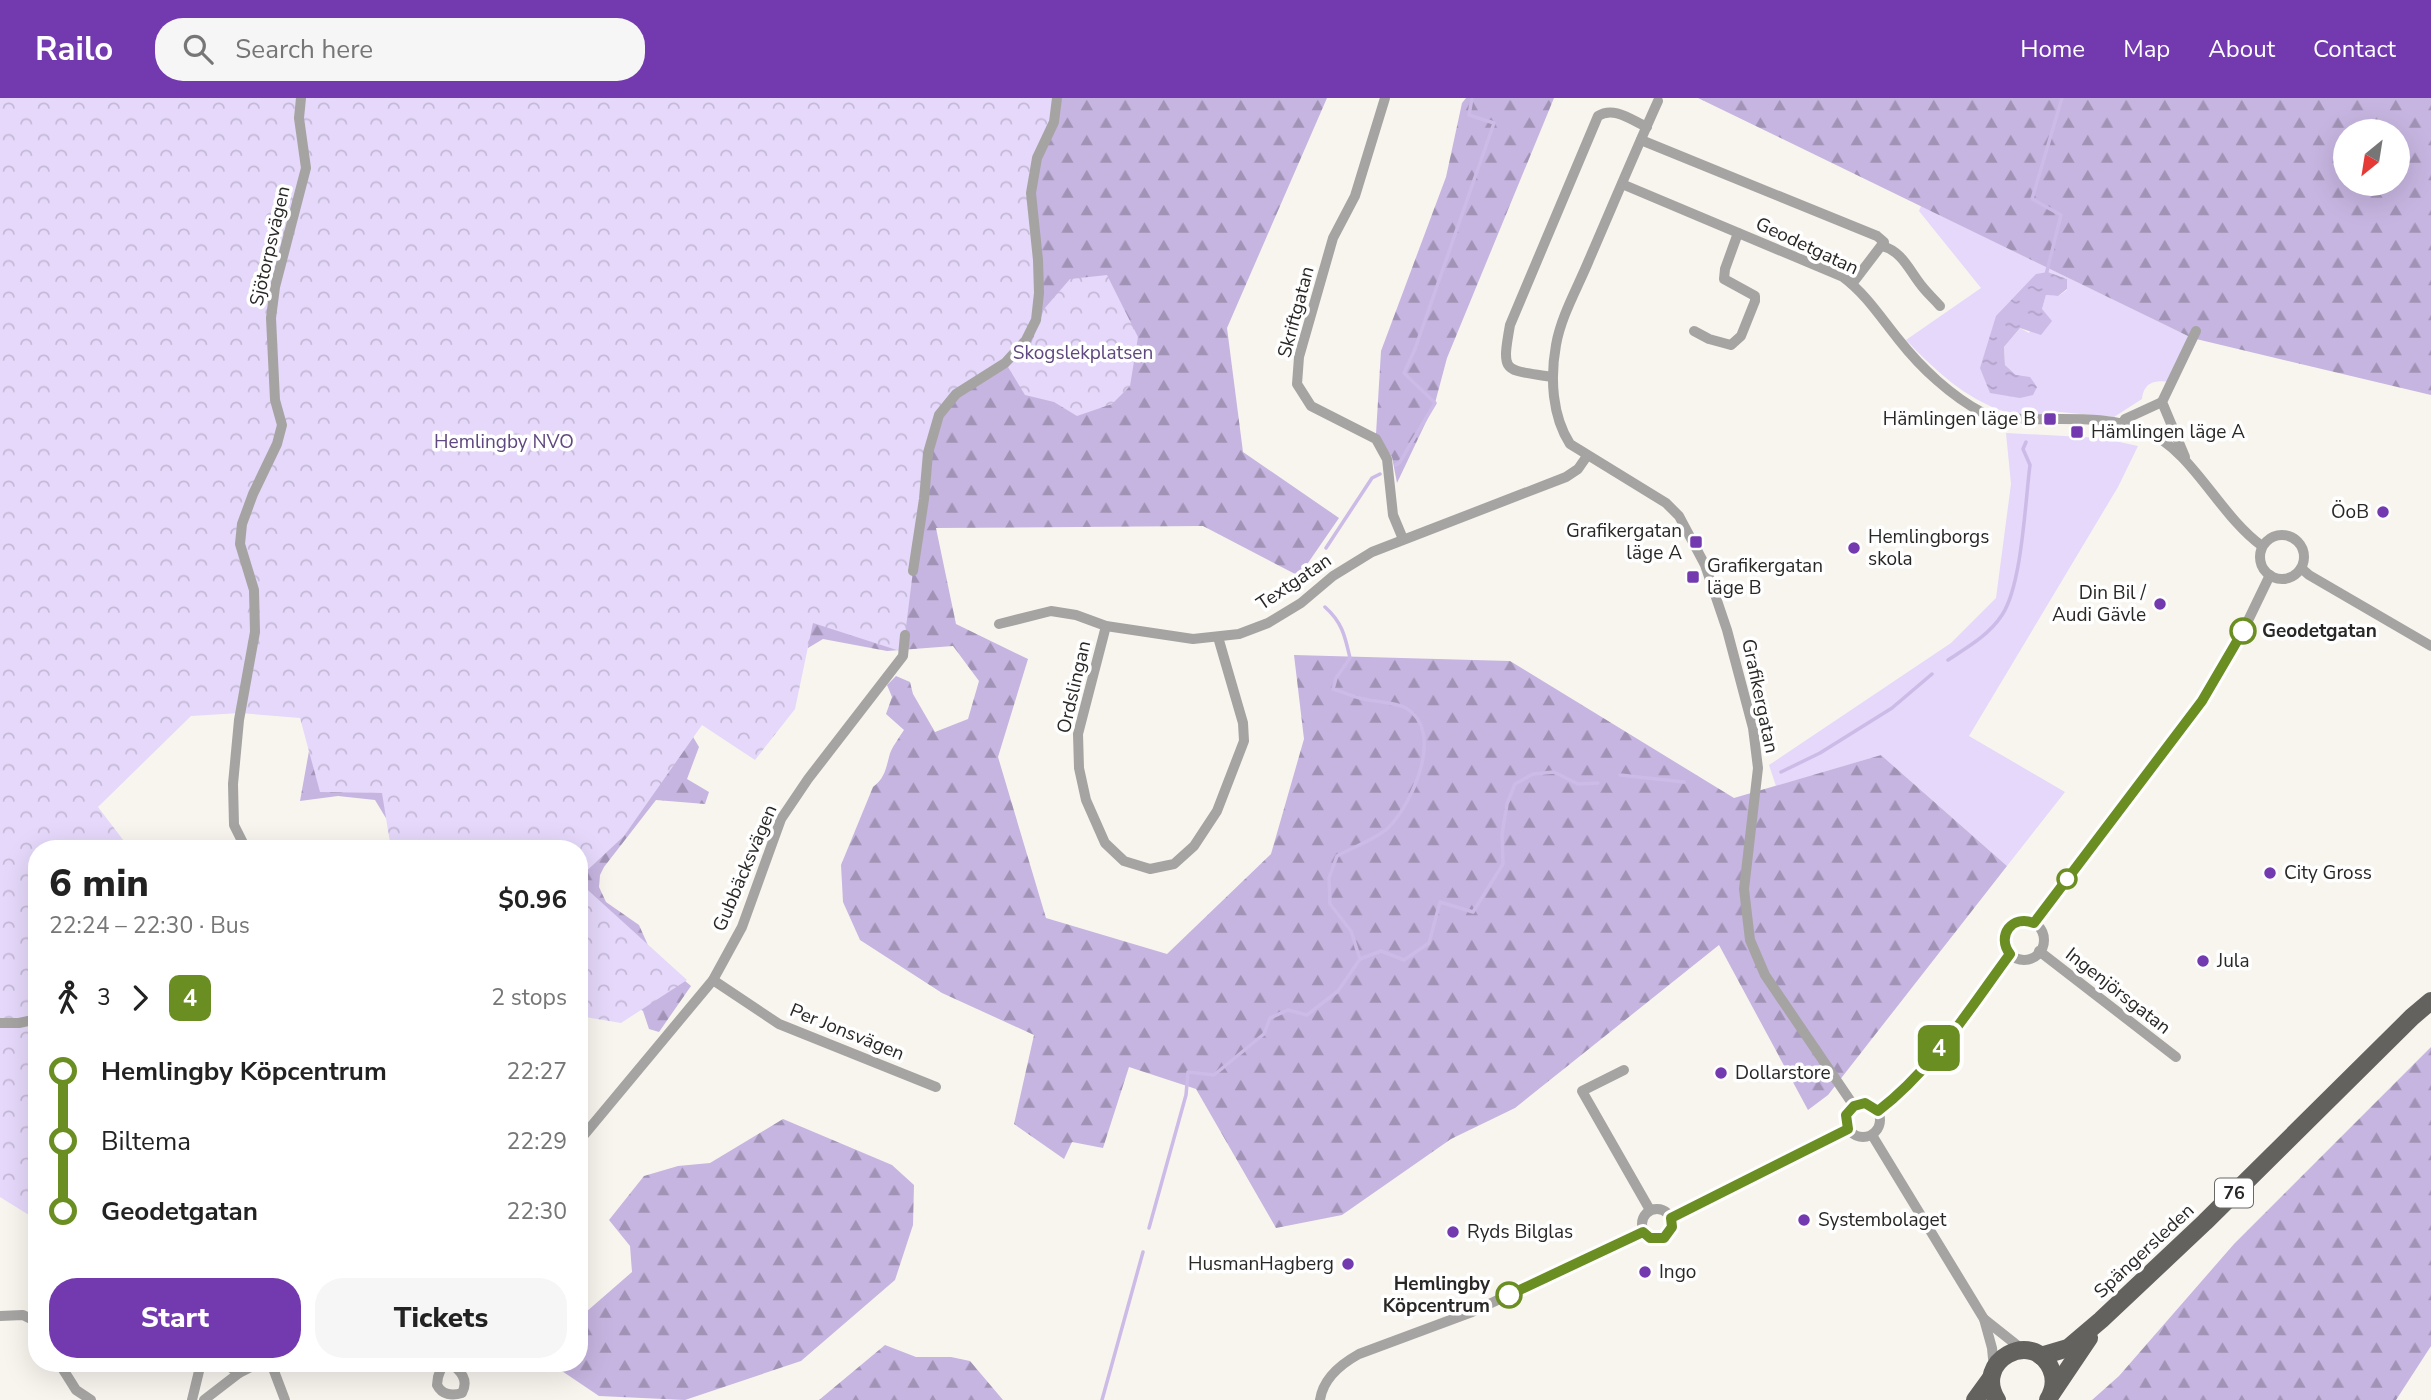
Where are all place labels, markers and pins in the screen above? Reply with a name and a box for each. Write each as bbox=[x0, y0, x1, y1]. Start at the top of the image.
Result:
place label: Hämlingen läge B bbox=[1883, 406, 2036, 432]
marker: Hämlingen läge B bbox=[2042, 411, 2058, 427]
place label: Hämlingen läge A bbox=[2091, 419, 2245, 445]
marker: Hämlingen läge A bbox=[2069, 424, 2085, 440]
place label: ÖoB bbox=[2331, 499, 2369, 525]
marker: ÖoB bbox=[2375, 504, 2391, 520]
place label: Grafikergatan läge A bbox=[1566, 518, 1682, 566]
place label: Hemlingborgs skola bbox=[1868, 524, 1989, 572]
marker: Grafikergatan läge A bbox=[1688, 534, 1704, 550]
marker: Hemlingborgs skola bbox=[1846, 540, 1862, 556]
place label: Grafikergatan läge B bbox=[1707, 553, 1823, 601]
marker: Grafikergatan läge B bbox=[1685, 569, 1701, 585]
place label: Din Bil / Audi Gävle bbox=[2052, 580, 2147, 628]
marker: Din Bil / Audi Gävle bbox=[2152, 596, 2168, 612]
marker: Geodetgatan bbox=[2230, 618, 2256, 644]
place label: Geodetgatan bbox=[2262, 618, 2377, 644]
place label: City Gross bbox=[2284, 860, 2372, 886]
marker: City Gross bbox=[2262, 865, 2278, 881]
unlabelled marker bbox=[2057, 869, 2077, 889]
place label: Jula bbox=[2216, 948, 2250, 974]
marker: Jula bbox=[2195, 953, 2211, 969]
place label: Dollarstore bbox=[1735, 1060, 1831, 1086]
marker: Dollarstore bbox=[1713, 1065, 1729, 1081]
place label: Systembolaget bbox=[1818, 1207, 1947, 1233]
marker: Systembolaget bbox=[1796, 1212, 1812, 1228]
place label: Ryds Bilglas bbox=[1467, 1219, 1573, 1245]
marker: Ryds Bilglas bbox=[1445, 1224, 1461, 1240]
place label: HusmanHagberg bbox=[1188, 1251, 1334, 1277]
marker: HusmanHagberg bbox=[1340, 1256, 1356, 1272]
place label: Ingo bbox=[1659, 1259, 1696, 1285]
marker: Ingo bbox=[1637, 1264, 1653, 1280]
place label: Hemlingby Köpcentrum bbox=[1383, 1271, 1491, 1319]
marker: Hemlingby Köpcentrum bbox=[1496, 1282, 1522, 1308]

